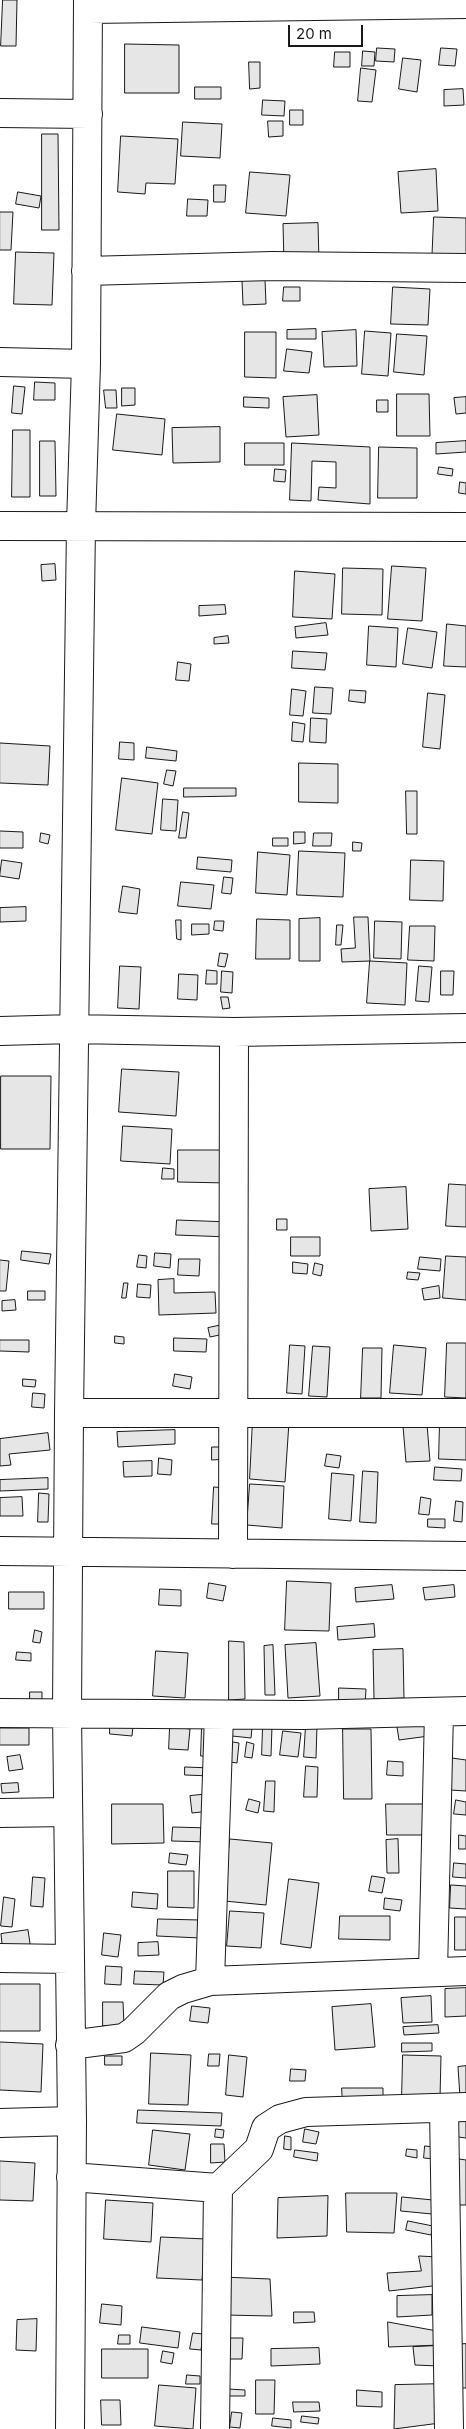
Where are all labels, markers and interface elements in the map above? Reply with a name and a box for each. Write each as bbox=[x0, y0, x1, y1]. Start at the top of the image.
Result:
scale bar bbox=[291, 15, 366, 47]
text: 20 m bbox=[296, 24, 332, 43]

